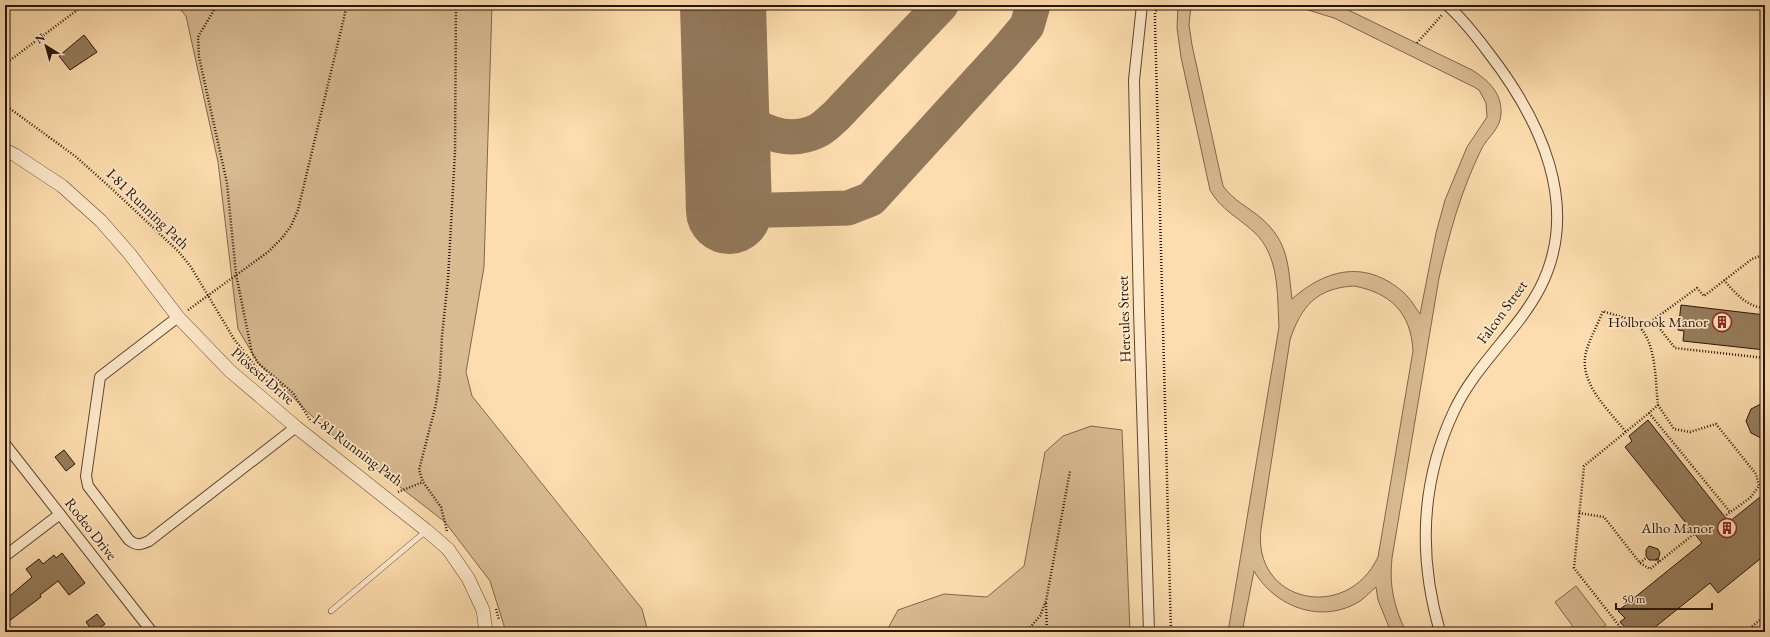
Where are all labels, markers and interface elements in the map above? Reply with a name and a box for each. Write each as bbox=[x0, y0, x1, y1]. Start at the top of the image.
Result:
north arrow bbox=[26, 26, 66, 66]
text: N bbox=[32, 30, 48, 46]
street label: I-81 Running Path bbox=[103, 164, 194, 253]
street label: Hercules Street bbox=[1112, 275, 1135, 363]
street label: Falcon Street bbox=[1472, 276, 1531, 347]
building icon: Holbrook Manor bbox=[1711, 311, 1733, 333]
place label: Holbrook Manor bbox=[1608, 312, 1708, 331]
street label: Plosesti Drive bbox=[228, 343, 299, 409]
street label: I-81 Running Path bbox=[309, 409, 407, 490]
street label: Rodeo Drive bbox=[61, 494, 122, 564]
building icon: Alho Manor bbox=[1716, 517, 1738, 539]
place label: Alho Manor bbox=[1640, 518, 1713, 537]
scale bar bbox=[1616, 585, 1712, 611]
text: 50 m bbox=[1622, 591, 1646, 607]

